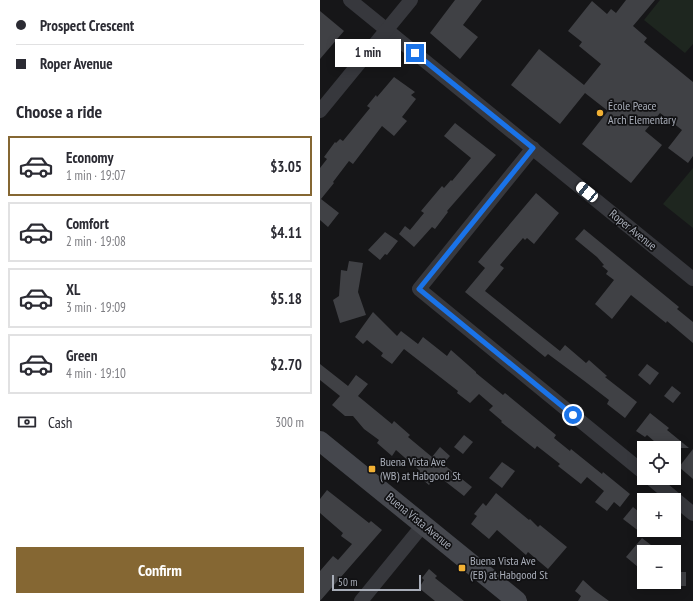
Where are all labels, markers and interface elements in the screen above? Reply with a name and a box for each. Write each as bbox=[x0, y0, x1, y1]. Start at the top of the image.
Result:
text: Prospect Crescent bbox=[40, 16, 134, 35]
callout: 1 min bbox=[335, 39, 401, 67]
text: 1 min bbox=[355, 44, 381, 61]
route end bbox=[406, 44, 424, 62]
text: Roper Avenue bbox=[40, 54, 113, 73]
place label: École Peace Arch Elementary bbox=[608, 98, 676, 127]
text: Choose a ride bbox=[16, 100, 102, 123]
marker: École Peace Arch Elementary bbox=[595, 108, 605, 118]
icon: car bbox=[18, 148, 54, 184]
text: Economy bbox=[66, 148, 114, 167]
text: $3.05 bbox=[270, 157, 302, 176]
text: 1 min · 19:07 bbox=[66, 167, 126, 184]
car bbox=[574, 180, 600, 204]
street label: Roper Avenue bbox=[607, 206, 660, 253]
icon: car bbox=[18, 214, 54, 250]
text: Comfort bbox=[66, 214, 109, 233]
text: $4.11 bbox=[270, 223, 302, 242]
text: 2 min · 19:08 bbox=[66, 233, 126, 250]
icon: car bbox=[18, 280, 54, 316]
text: XL bbox=[66, 280, 80, 299]
text: $5.18 bbox=[270, 289, 302, 308]
text: 3 min · 19:09 bbox=[66, 299, 126, 316]
icon: car bbox=[18, 346, 54, 382]
text: Green bbox=[66, 346, 98, 365]
text: $2.70 bbox=[270, 355, 302, 374]
text: 4 min · 19:10 bbox=[66, 365, 126, 382]
route start bbox=[564, 406, 582, 424]
icon: cash bbox=[16, 411, 38, 433]
text: Cash bbox=[48, 413, 72, 432]
text: 300 m bbox=[275, 414, 304, 431]
map controls bbox=[637, 441, 681, 589]
button: locate bbox=[637, 441, 681, 485]
place label: Buena Vista Ave (WB) at Habgood St bbox=[380, 454, 461, 483]
marker: Buena Vista Ave (WB) at Habgood St bbox=[367, 464, 377, 474]
street label: Buena Vista Avenue bbox=[383, 489, 456, 552]
button: + bbox=[637, 493, 681, 537]
button: − bbox=[637, 545, 681, 589]
button: Confirm bbox=[16, 547, 304, 593]
place label: Buena Vista Ave (EB) at Habgood St bbox=[470, 553, 548, 582]
marker: Buena Vista Ave (EB) at Habgood St bbox=[457, 563, 467, 573]
scale bar bbox=[332, 573, 421, 592]
text: 50 m bbox=[338, 575, 357, 589]

